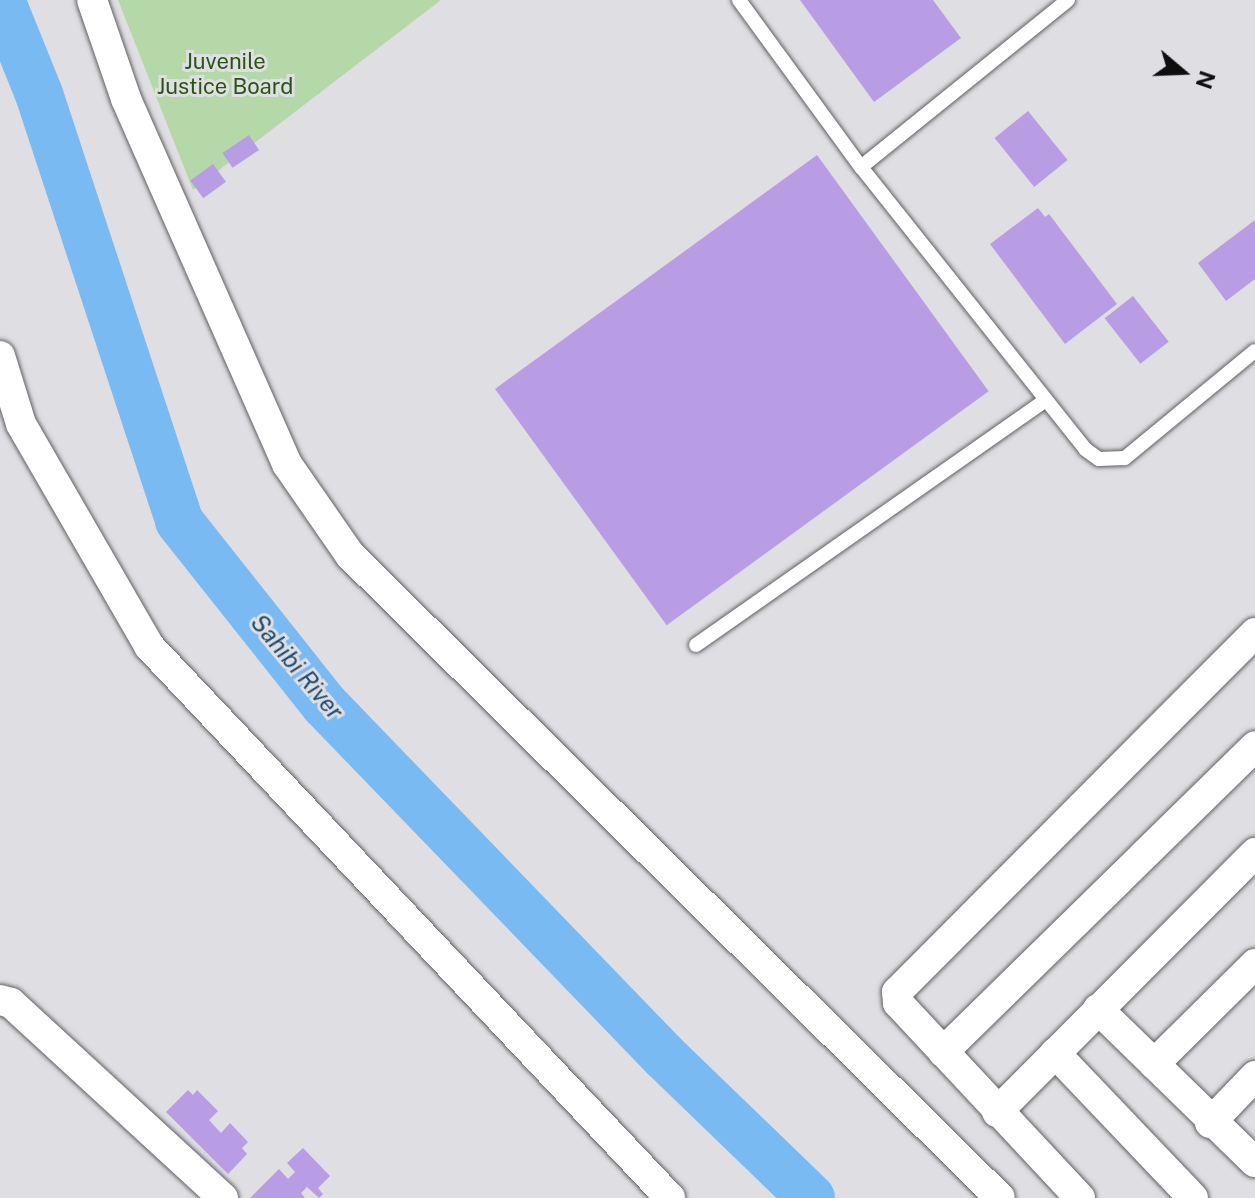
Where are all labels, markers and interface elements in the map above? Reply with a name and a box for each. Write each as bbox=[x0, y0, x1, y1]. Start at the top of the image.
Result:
north arrow bbox=[1143, 32, 1223, 112]
park label: Juvenile Justice Board bbox=[157, 48, 293, 100]
text: N bbox=[1191, 67, 1221, 92]
water label: Sahibi River bbox=[245, 609, 349, 725]

